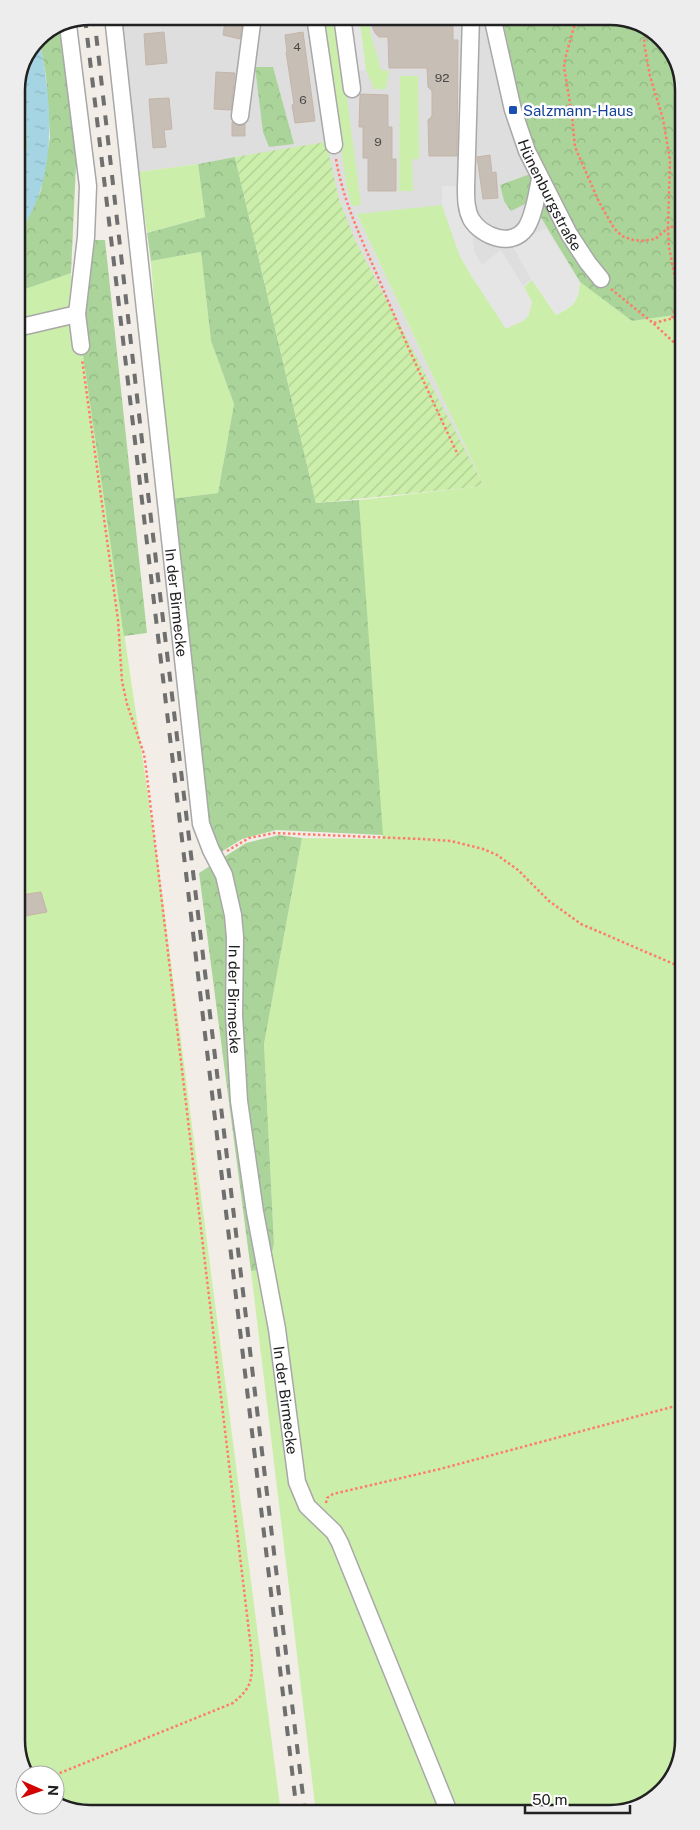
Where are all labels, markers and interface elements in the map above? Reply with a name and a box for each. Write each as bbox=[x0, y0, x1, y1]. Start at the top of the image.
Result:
house number: 4 bbox=[293, 40, 301, 54]
house number: 92 bbox=[435, 71, 449, 85]
house number: 6 bbox=[299, 93, 307, 107]
place label: Salzmann-Haus bbox=[523, 102, 633, 119]
marker: Salzmann-Haus bbox=[507, 104, 519, 116]
house number: 9 bbox=[374, 135, 382, 149]
street label: Hünenburgstraße bbox=[515, 137, 586, 254]
street label: In der Birmecke bbox=[163, 547, 191, 658]
street label: In der Birmecke bbox=[225, 944, 245, 1054]
street label: In der Birmecke bbox=[271, 1345, 302, 1455]
north arrow bbox=[15, 1765, 65, 1815]
scale bar bbox=[525, 1782, 630, 1814]
text: N bbox=[45, 1785, 61, 1796]
text: 50 m bbox=[532, 1791, 567, 1808]

